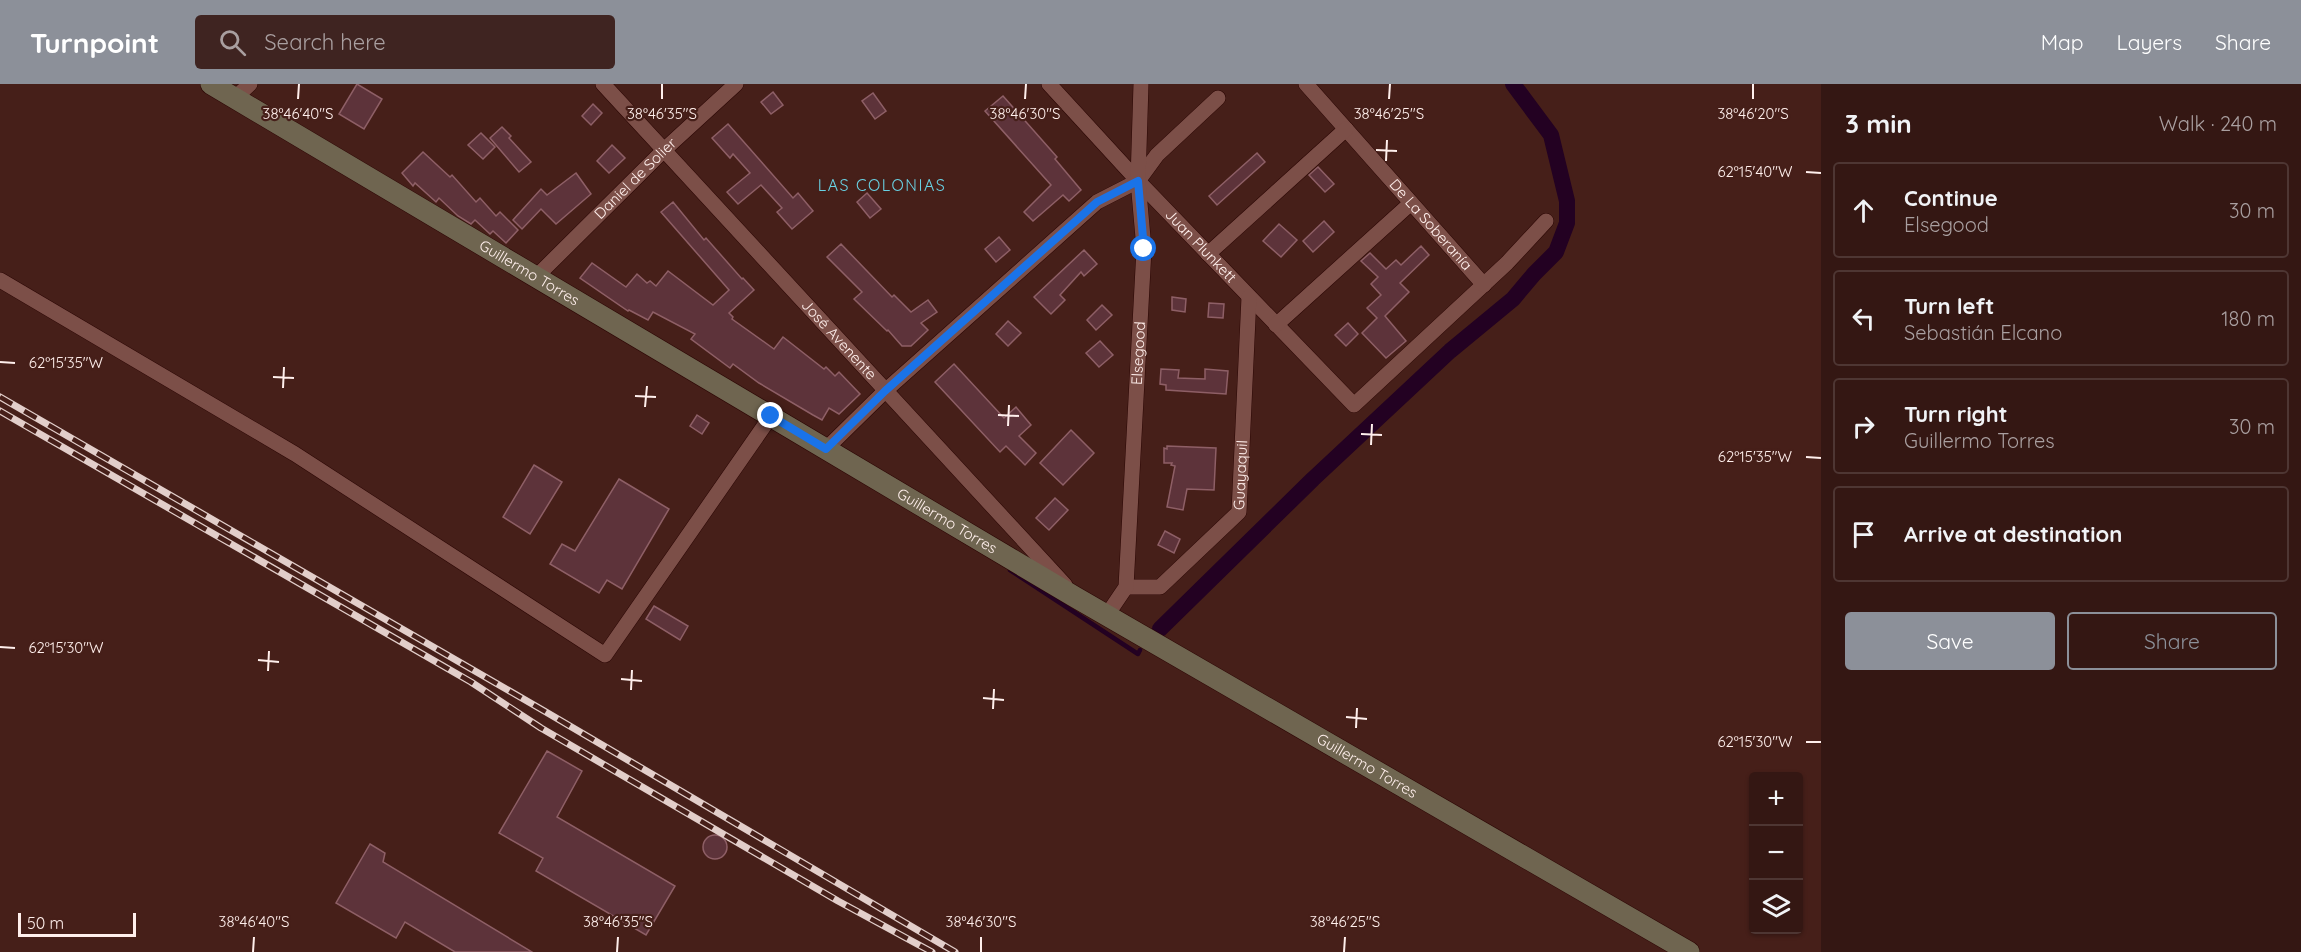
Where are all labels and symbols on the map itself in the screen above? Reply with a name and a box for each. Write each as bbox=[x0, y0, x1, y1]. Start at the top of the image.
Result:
text: 38°46'40"S bbox=[263, 104, 333, 123]
text: 38°46'35"S bbox=[627, 104, 697, 123]
text: 38°46'30"S bbox=[990, 104, 1060, 123]
text: 38°46'25"S bbox=[1354, 104, 1424, 123]
text: 38°46'20"S bbox=[1717, 104, 1789, 123]
street label: Daniel de Solier bbox=[590, 133, 680, 223]
text: 62°15'40"W bbox=[1717, 162, 1793, 181]
district label: LAS COLONIAS bbox=[818, 175, 946, 195]
street label: De La Soberanía bbox=[1386, 175, 1476, 274]
street label: Juan Plunkett bbox=[1161, 205, 1241, 286]
street label: Guillermo Torres bbox=[476, 235, 583, 310]
route start bbox=[1130, 235, 1156, 261]
street label: José Avenente bbox=[798, 295, 881, 384]
street label: Elsegood bbox=[1127, 321, 1149, 385]
text: 62°15'35"W bbox=[29, 353, 104, 372]
route end bbox=[757, 402, 783, 428]
street label: Guayaquil bbox=[1229, 440, 1251, 510]
text: 62°15'35"W bbox=[1718, 447, 1793, 466]
street label: Guillermo Torres bbox=[894, 484, 1001, 558]
text: 62°15'30"W bbox=[28, 638, 104, 657]
street label: Guillermo Torres bbox=[1313, 729, 1421, 802]
text: 62°15'30"W bbox=[1717, 732, 1793, 751]
scale bar bbox=[18, 910, 136, 938]
text: 38°46'40"S bbox=[219, 912, 289, 931]
text: 38°46'35"S bbox=[583, 912, 653, 931]
text: 38°46'30"S bbox=[946, 912, 1016, 931]
text: 38°46'25"S bbox=[1310, 912, 1380, 931]

